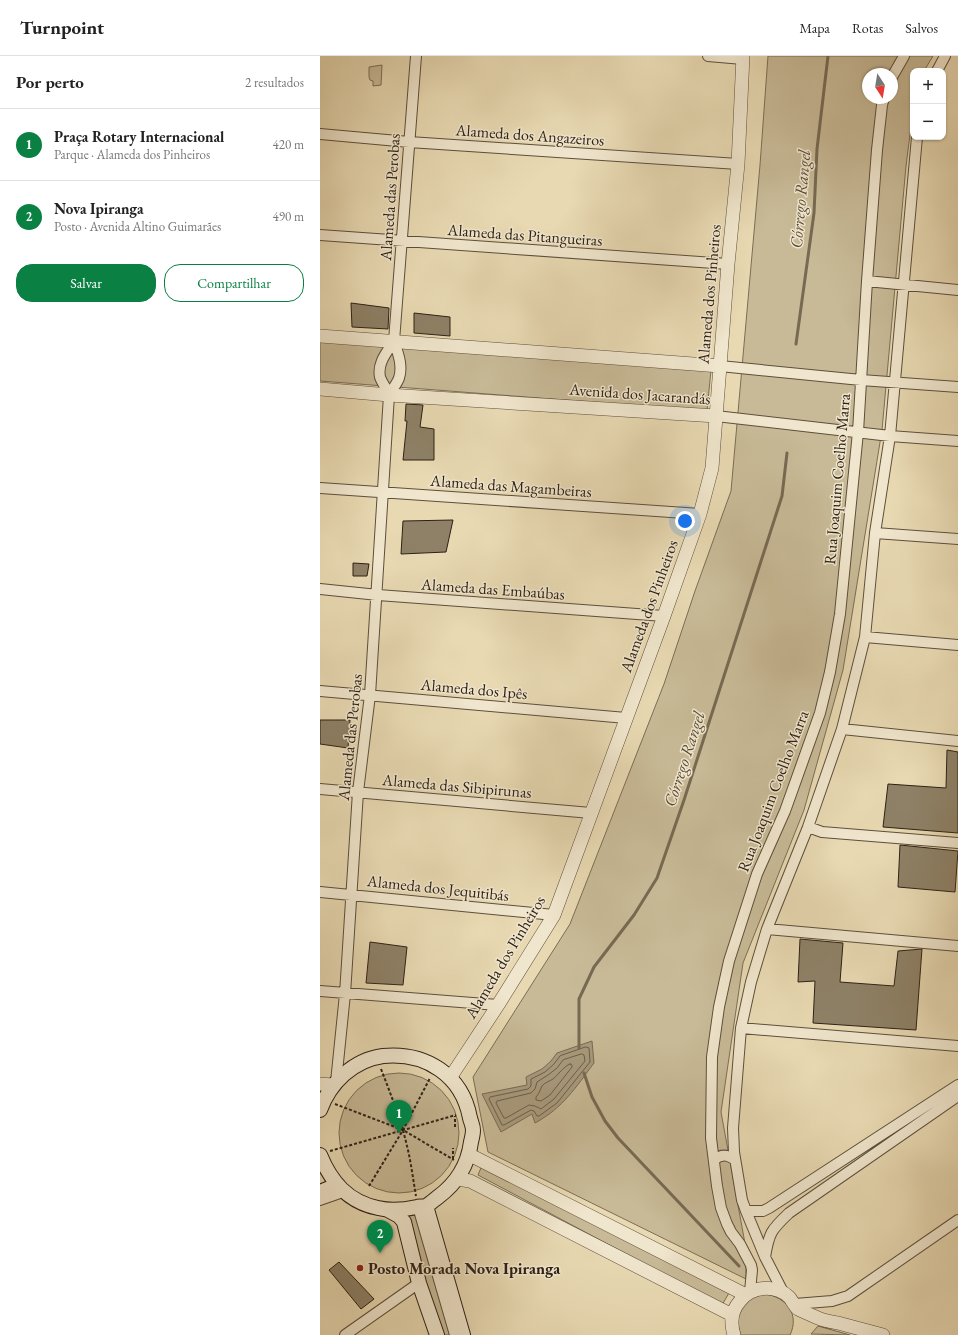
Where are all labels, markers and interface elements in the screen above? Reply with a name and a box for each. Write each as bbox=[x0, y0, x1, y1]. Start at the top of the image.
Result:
text: Turnpoint bbox=[20, 15, 104, 40]
text: Mapa bbox=[799, 19, 830, 37]
text: Rotas bbox=[852, 19, 883, 37]
text: Salvos bbox=[905, 19, 938, 37]
north arrow bbox=[862, 68, 898, 104]
map controls bbox=[910, 68, 946, 140]
button: + bbox=[910, 68, 946, 104]
text: Por perto bbox=[16, 71, 84, 93]
text: 2 resultados bbox=[245, 74, 304, 91]
button: − bbox=[910, 104, 946, 140]
street label: Alameda dos Angazeiros bbox=[454, 119, 605, 151]
text: Praça Rotary Internacional bbox=[54, 127, 224, 146]
street label: Alameda das Perobas bbox=[375, 133, 405, 262]
text: 1 bbox=[26, 136, 32, 153]
text: 420 m bbox=[273, 136, 304, 153]
text: Parque · Alameda dos Pinheiros bbox=[54, 146, 210, 163]
water label: Córrego Rangel bbox=[785, 148, 815, 249]
text: Nova Ipiranga bbox=[54, 199, 144, 218]
text: 2 bbox=[26, 208, 32, 225]
text: 490 m bbox=[273, 208, 304, 225]
text: Posto · Avenida Altino Guimarães bbox=[54, 218, 221, 235]
street label: Alameda das Pitangueiras bbox=[446, 219, 603, 251]
street label: Alameda dos Pinheiros bbox=[692, 223, 726, 366]
button: Salvar bbox=[16, 264, 156, 302]
button: Compartilhar bbox=[164, 264, 304, 302]
street label: Avenida dos Jacarandás bbox=[568, 379, 711, 409]
street label: Rua Joaquim Coelho Marra bbox=[819, 392, 855, 565]
street label: Alameda das Magambeiras bbox=[429, 470, 592, 502]
your location bbox=[675, 511, 695, 531]
street label: Alameda dos Pinheiros bbox=[615, 537, 683, 676]
street label: Alameda das Embaúbas bbox=[419, 573, 566, 604]
street label: Alameda das Perobas bbox=[333, 673, 367, 802]
street label: Alameda dos Ipês bbox=[419, 674, 528, 704]
street label: Rua Joaquim Coelho Marra bbox=[732, 707, 814, 875]
water label: Córrego Rangel bbox=[658, 708, 710, 809]
street label: Alameda das Sibipirunas bbox=[380, 769, 533, 803]
street label: Alameda dos Jequitibás bbox=[365, 870, 510, 906]
street label: Alameda dos Pinheiros bbox=[459, 892, 550, 1023]
pin: 1 bbox=[386, 1100, 412, 1133]
pin: 2 bbox=[367, 1220, 393, 1253]
place label: Posto Morada Nova Ipiranga bbox=[368, 1258, 561, 1279]
marker: Posto Morada Nova Ipiranga bbox=[355, 1263, 365, 1273]

